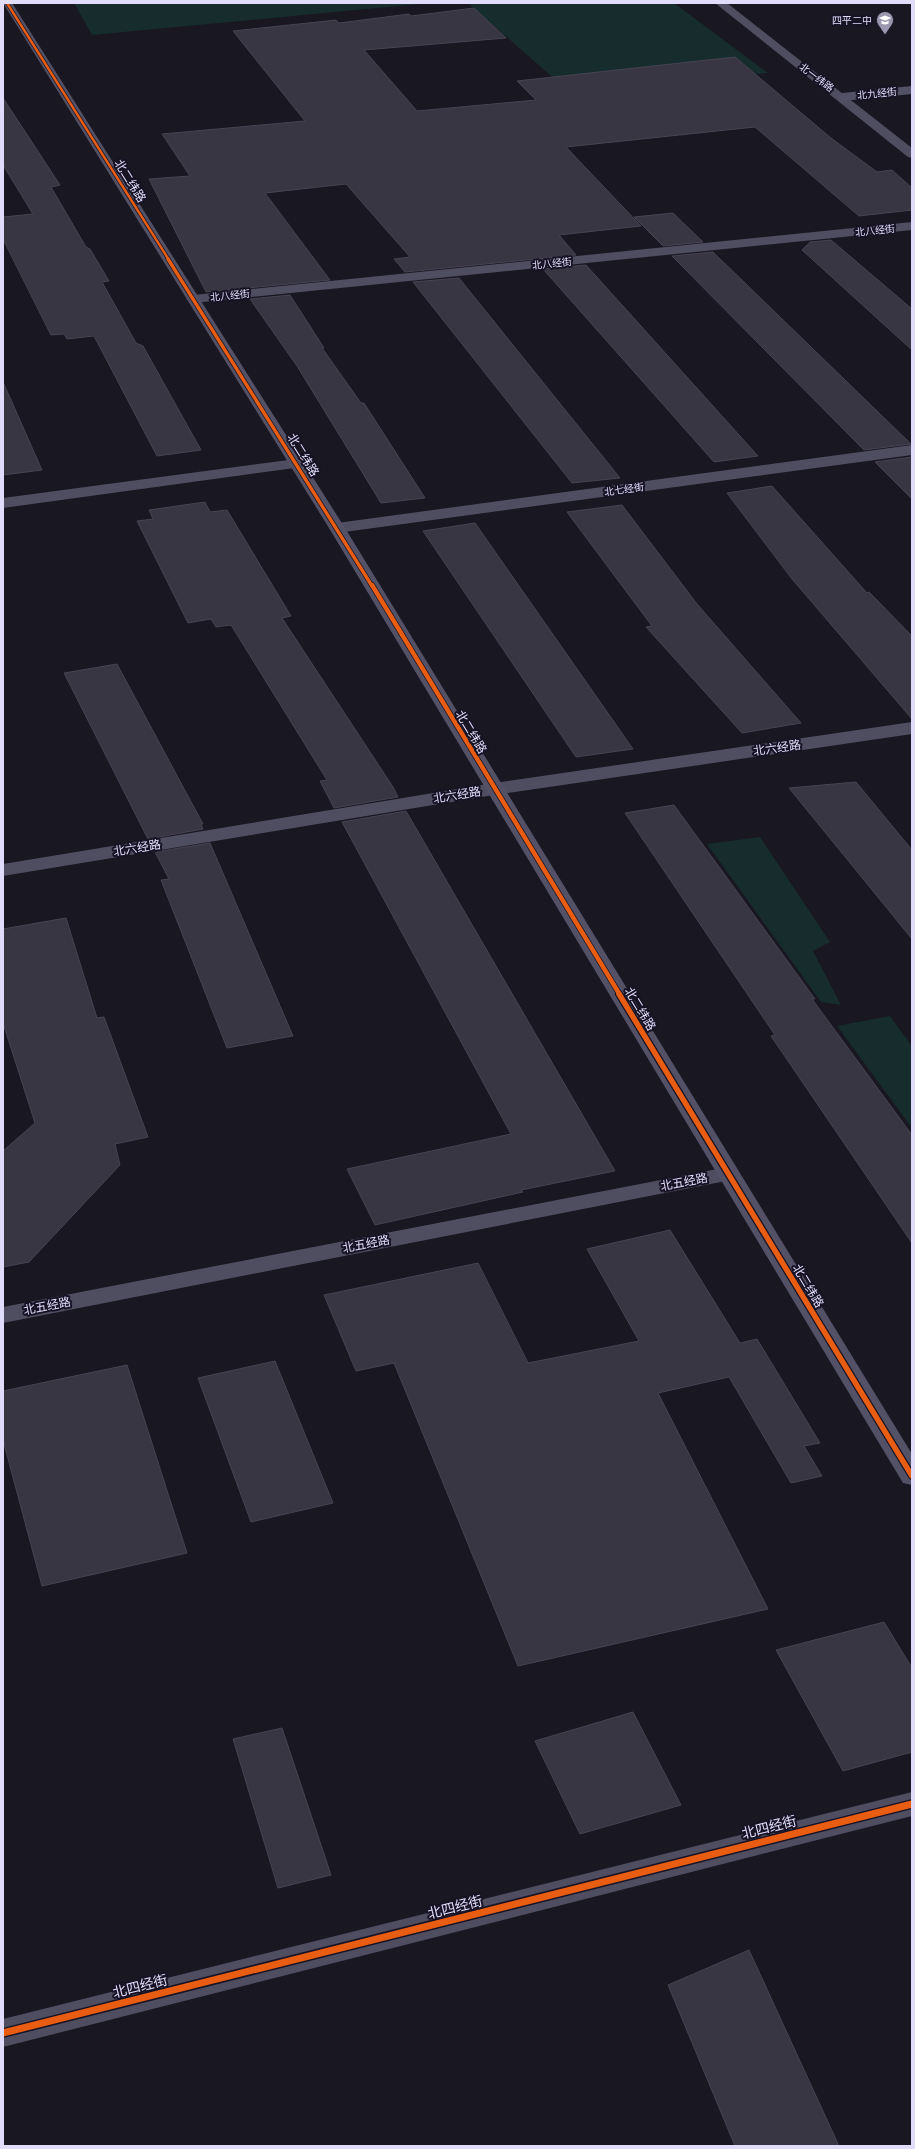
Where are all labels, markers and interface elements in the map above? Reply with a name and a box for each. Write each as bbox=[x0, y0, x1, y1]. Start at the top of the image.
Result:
school or university icon: 四平二中 bbox=[875, 10, 895, 35]
place label: 四平二中 bbox=[832, 13, 872, 27]
street label: 北一纬路 bbox=[797, 59, 837, 95]
street label: 北九经街 bbox=[856, 84, 898, 102]
street label: 北二纬路 bbox=[110, 156, 150, 206]
street label: 北八经街 bbox=[854, 221, 896, 239]
street label: 北八经街 bbox=[531, 254, 573, 272]
street label: 北八经街 bbox=[209, 286, 251, 304]
street label: 北二纬路 bbox=[283, 430, 323, 480]
street label: 北七经街 bbox=[603, 479, 645, 499]
street label: 北二纬路 bbox=[452, 707, 491, 757]
street label: 北六经路 bbox=[752, 736, 802, 759]
street label: 北六经路 bbox=[432, 782, 482, 807]
street label: 北六经路 bbox=[112, 835, 162, 860]
street label: 北二纬路 bbox=[621, 984, 660, 1034]
street label: 北五经路 bbox=[659, 1169, 709, 1194]
street label: 北五经路 bbox=[341, 1231, 391, 1256]
street label: 北二纬路 bbox=[789, 1261, 828, 1311]
street label: 北五经路 bbox=[22, 1293, 72, 1318]
street label: 北四经街 bbox=[739, 1811, 798, 1843]
street label: 北四经街 bbox=[425, 1891, 484, 1923]
street label: 北四经街 bbox=[110, 1970, 169, 2002]

